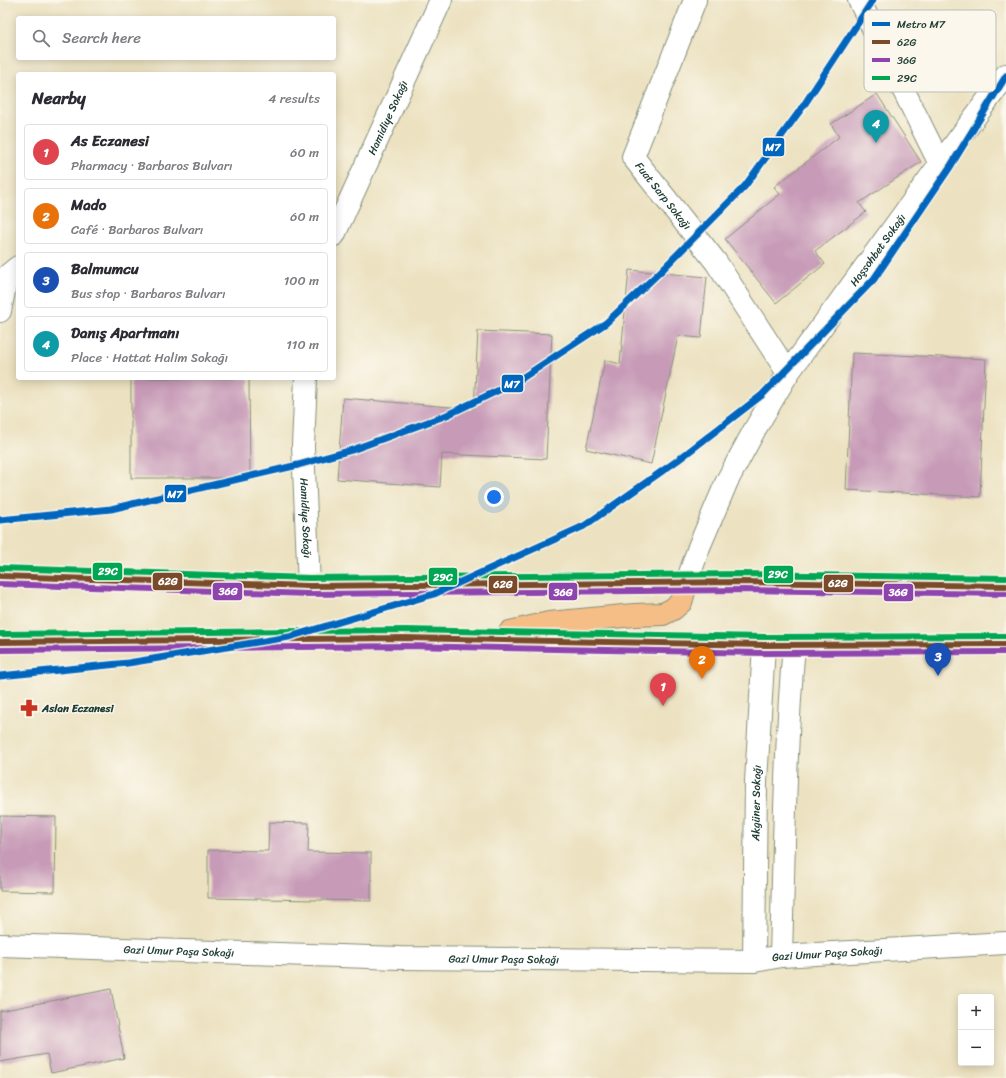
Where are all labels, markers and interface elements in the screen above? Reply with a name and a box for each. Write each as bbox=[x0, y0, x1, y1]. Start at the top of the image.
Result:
legend bbox=[864, 10, 996, 92]
text: Metro M7 bbox=[897, 15, 946, 34]
search box bbox=[16, 16, 336, 60]
text: Search here bbox=[62, 25, 141, 51]
icon: search bbox=[30, 27, 52, 49]
text: 62G bbox=[897, 33, 917, 52]
text: 36G bbox=[897, 51, 916, 70]
text: 29C bbox=[897, 69, 917, 88]
street label: Hamidiye Sokağı bbox=[363, 77, 413, 158]
text: Nearby bbox=[32, 83, 86, 113]
text: 4 results bbox=[268, 87, 320, 110]
pin: 4 bbox=[863, 110, 889, 143]
text: As Eczanesi bbox=[71, 128, 149, 154]
line badge: M7 bbox=[762, 137, 785, 157]
text: M7 bbox=[764, 138, 782, 157]
text: 1 bbox=[43, 141, 49, 164]
text: 60 m bbox=[290, 141, 319, 164]
text: Pharmacy · Barbaros Bulvarı bbox=[71, 154, 233, 177]
street label: Fuat Sarp Sokağı bbox=[630, 158, 696, 234]
text: Mado bbox=[71, 192, 106, 218]
text: 2 bbox=[42, 205, 50, 228]
text: 60 m bbox=[290, 205, 319, 228]
street label: Hoşsohbet Sokağı bbox=[845, 210, 911, 291]
text: Café · Barbaros Bulvarı bbox=[71, 218, 203, 241]
text: Balmumcu bbox=[71, 256, 139, 282]
text: 3 bbox=[42, 269, 50, 292]
text: 100 m bbox=[284, 269, 319, 292]
text: Bus stop · Barbaros Bulvarı bbox=[71, 282, 225, 305]
text: Danış Apartmanı bbox=[71, 320, 179, 346]
text: 4 bbox=[42, 333, 50, 356]
text: 110 m bbox=[286, 333, 319, 356]
text: Place · Hattat Halim Sokağı bbox=[71, 346, 228, 369]
line badge: M7 bbox=[501, 374, 524, 393]
text: M7 bbox=[503, 375, 521, 394]
street label: Hamidiye Sokağı bbox=[294, 477, 317, 558]
line badge: M7 bbox=[164, 484, 187, 503]
text: M7 bbox=[166, 485, 184, 504]
your location bbox=[484, 487, 504, 507]
line badge: 29C bbox=[92, 562, 123, 581]
text: 29C bbox=[97, 562, 118, 581]
line badge: 29C bbox=[763, 565, 794, 584]
text: 29C bbox=[767, 565, 788, 584]
line badge: 29C bbox=[428, 567, 458, 586]
text: 29C bbox=[432, 568, 453, 587]
line badge: 62G bbox=[152, 572, 183, 591]
text: 62G bbox=[157, 572, 178, 591]
line badge: 62G bbox=[823, 574, 854, 593]
text: 62G bbox=[827, 574, 848, 593]
line badge: 62G bbox=[488, 575, 518, 594]
text: 62G bbox=[492, 575, 513, 594]
line badge: 36G bbox=[212, 582, 243, 601]
text: 36G bbox=[217, 582, 238, 601]
line badge: 36G bbox=[548, 582, 578, 601]
text: 36G bbox=[552, 583, 573, 602]
line badge: 36G bbox=[883, 583, 914, 602]
text: 36G bbox=[887, 583, 908, 602]
pin: 3 bbox=[925, 643, 951, 676]
pin: 2 bbox=[689, 646, 715, 679]
pin: 1 bbox=[650, 673, 676, 706]
pharmacy icon: Aslan Eczanesi bbox=[19, 698, 39, 718]
place label: Aslan Eczanesi bbox=[41, 699, 114, 718]
street label: Akgüner Sokağı bbox=[746, 764, 767, 842]
street label: Gazi Umur Paşa Sokağı bbox=[123, 940, 234, 963]
street label: Gazi Umur Paşa Sokağı bbox=[771, 941, 883, 967]
street label: Gazi Umur Paşa Sokağı bbox=[448, 949, 559, 969]
map controls bbox=[958, 994, 994, 1066]
button: + bbox=[958, 994, 994, 1030]
button: − bbox=[958, 1030, 994, 1066]

